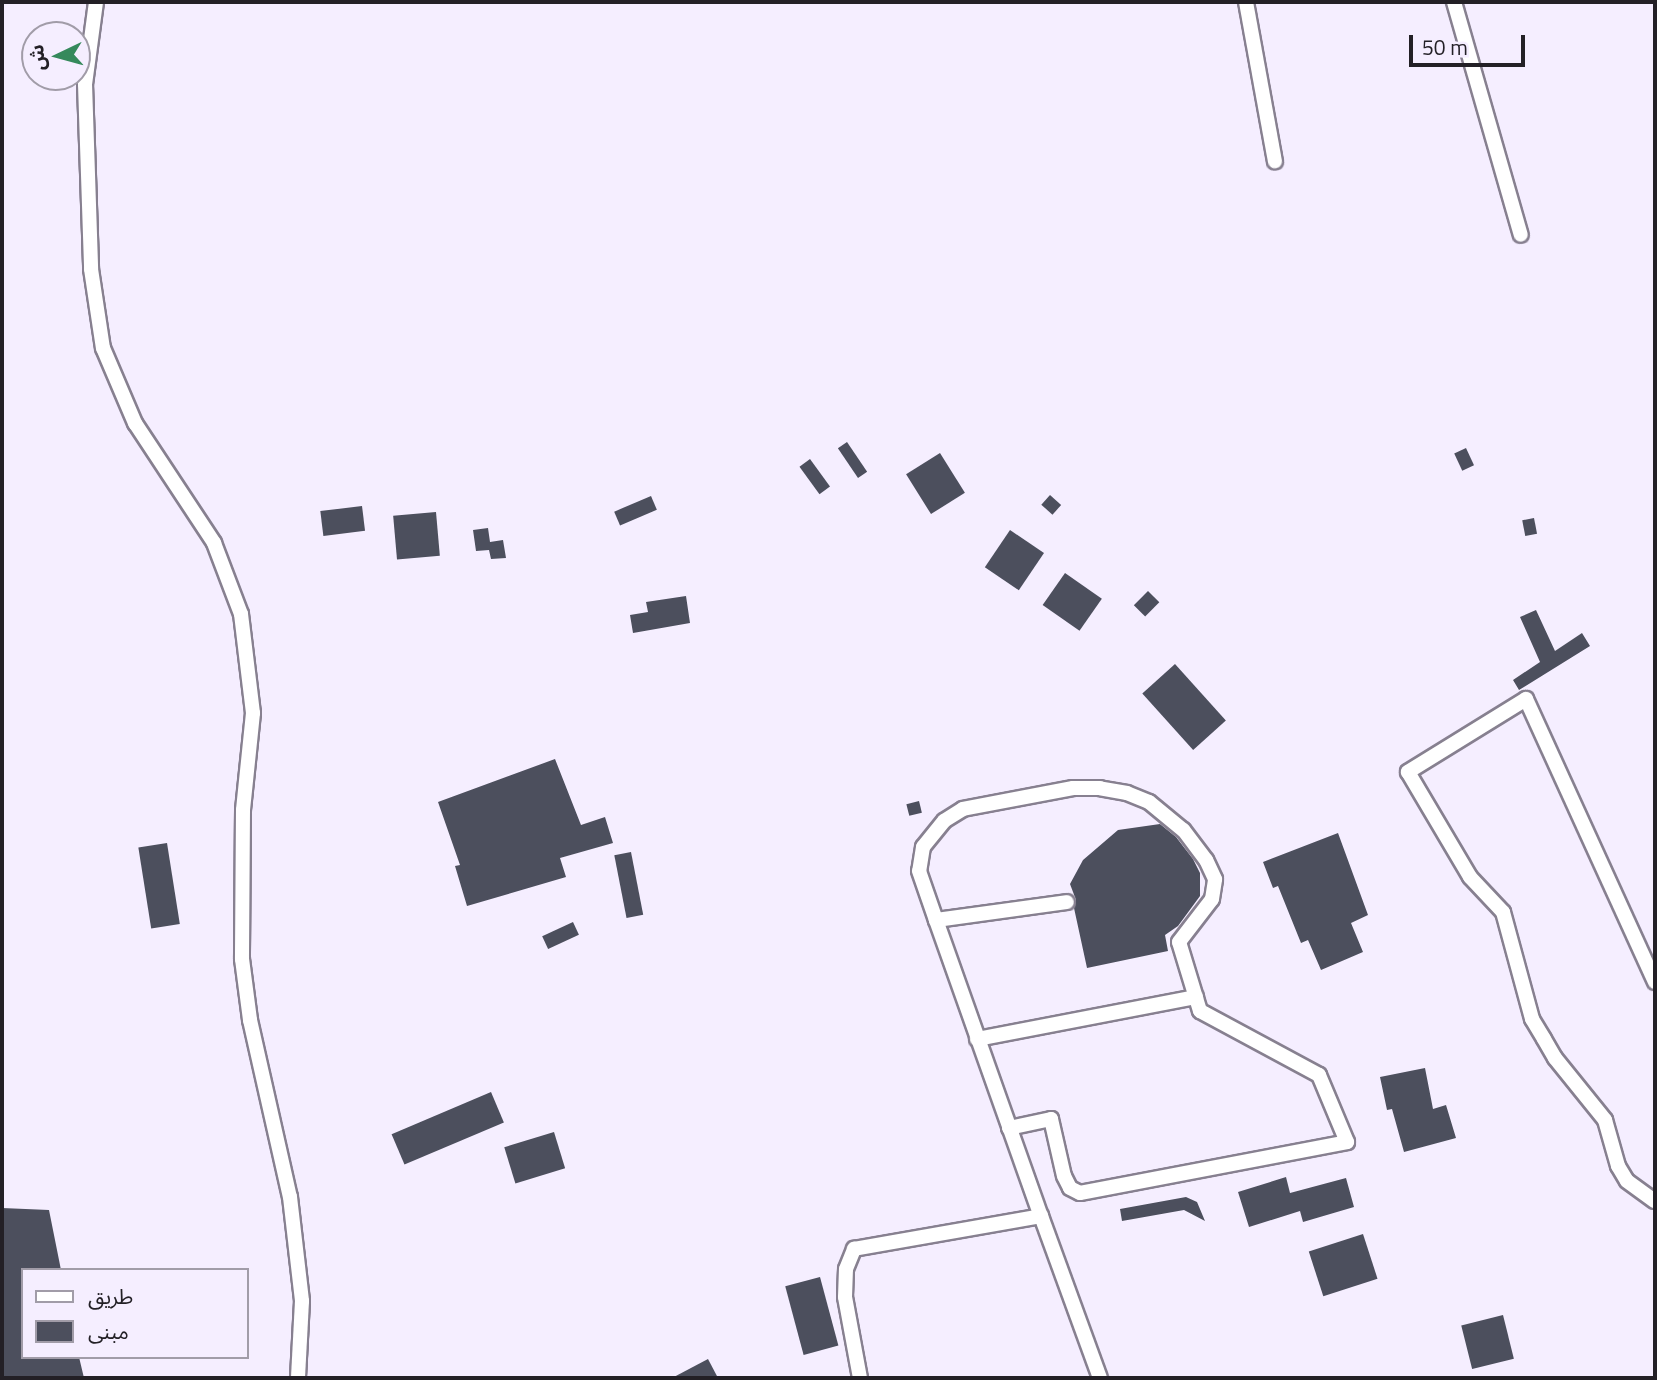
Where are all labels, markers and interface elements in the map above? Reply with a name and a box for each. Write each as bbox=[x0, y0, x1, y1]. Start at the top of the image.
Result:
north arrow bbox=[21, 21, 91, 91]
scale bar bbox=[1412, 21, 1528, 65]
text: 50 m bbox=[1422, 31, 1468, 63]
text: ش bbox=[21, 43, 52, 72]
legend bbox=[21, 1268, 248, 1359]
text: طريق bbox=[88, 1280, 133, 1312]
text: مبنى bbox=[88, 1315, 129, 1347]

